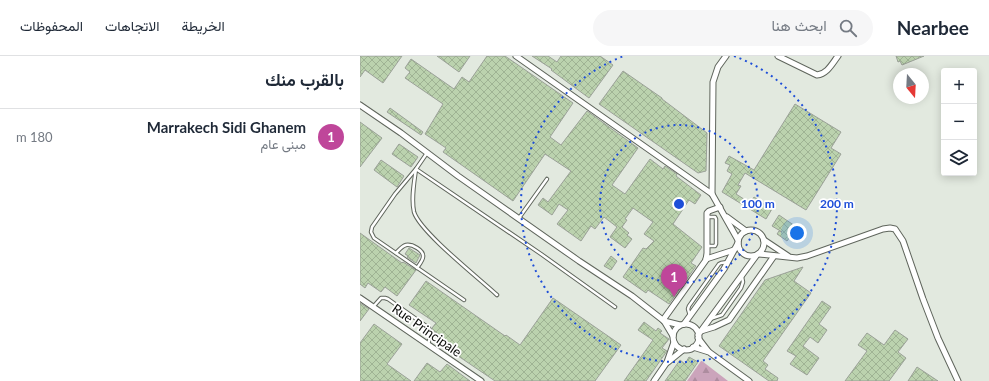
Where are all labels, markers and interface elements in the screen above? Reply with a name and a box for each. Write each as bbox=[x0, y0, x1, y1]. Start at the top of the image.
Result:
search box bbox=[593, 10, 873, 46]
text: ابحث هنا bbox=[771, 16, 827, 34]
text: Nearbee bbox=[897, 16, 969, 39]
text: المحفوظات bbox=[20, 17, 83, 34]
text: الاتجاهات bbox=[105, 17, 159, 34]
text: الخريطة bbox=[181, 17, 225, 34]
icon: search bbox=[837, 17, 859, 39]
north arrow bbox=[893, 68, 929, 104]
map controls bbox=[941, 68, 977, 176]
button: + bbox=[941, 68, 977, 104]
text: بالقرب منك bbox=[265, 69, 344, 90]
button: − bbox=[941, 104, 977, 140]
text: Marrakech Sidi Ghanem bbox=[147, 118, 306, 136]
text: 180 m bbox=[16, 129, 53, 145]
text: 1 bbox=[327, 129, 335, 145]
text: مبنى عام bbox=[261, 136, 306, 152]
button: layers bbox=[941, 140, 977, 176]
text: 100 m bbox=[741, 196, 775, 211]
text: 200 m bbox=[820, 196, 854, 211]
centre of rings bbox=[672, 197, 686, 211]
your location bbox=[787, 223, 807, 243]
pin: 1 bbox=[661, 264, 687, 297]
street label: Rue Principale bbox=[389, 300, 465, 360]

